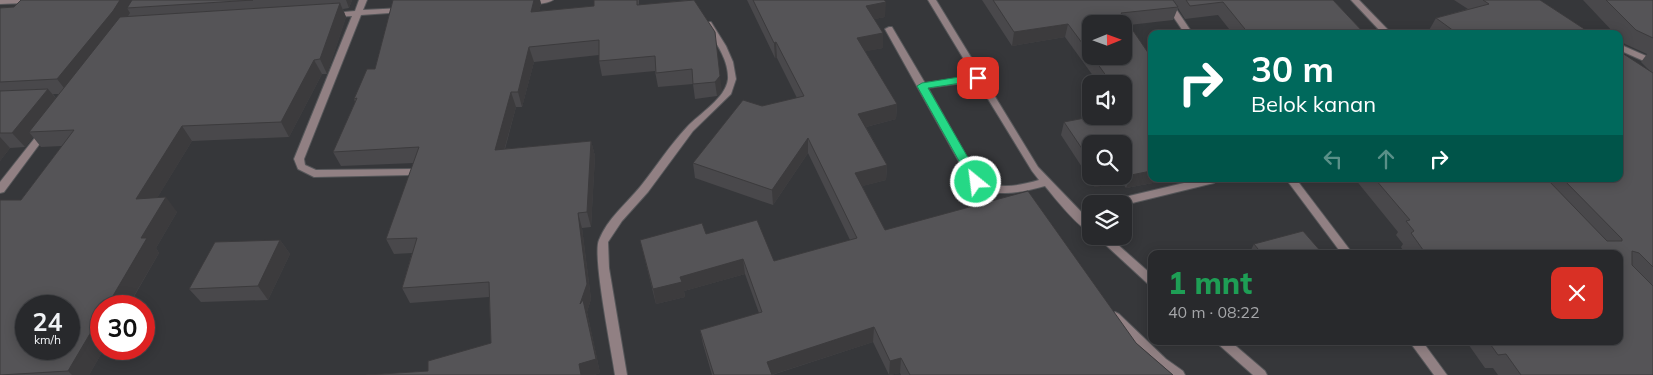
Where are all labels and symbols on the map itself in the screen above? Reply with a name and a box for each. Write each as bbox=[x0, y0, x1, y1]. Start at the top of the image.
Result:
north arrow bbox=[1082, 15, 1132, 65]
pin bbox=[957, 57, 999, 99]
position arrow bbox=[949, 155, 1001, 207]
speed limit sign: 30 bbox=[90, 295, 155, 360]

